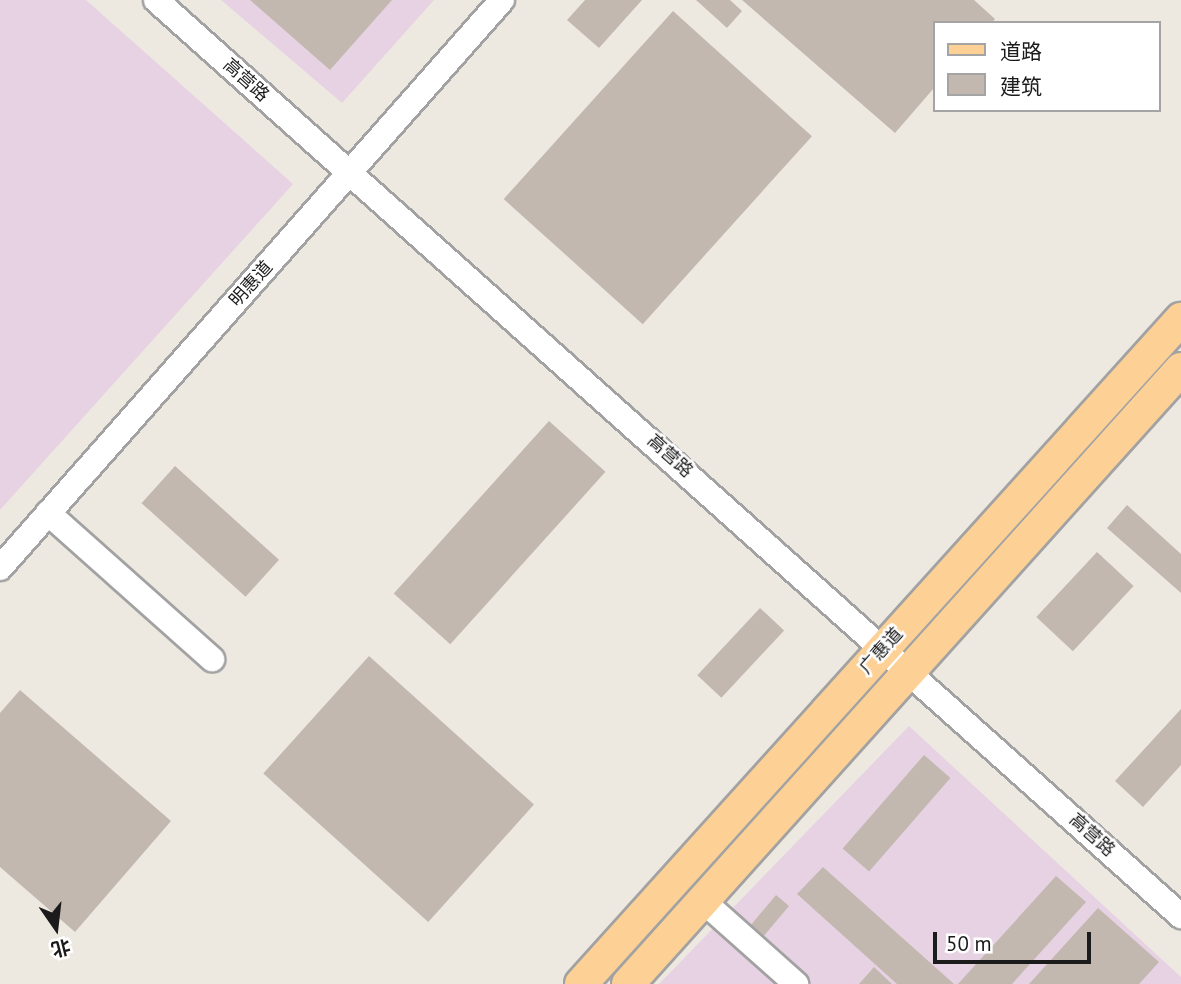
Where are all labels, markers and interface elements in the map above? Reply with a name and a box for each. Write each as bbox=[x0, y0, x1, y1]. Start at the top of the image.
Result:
legend bbox=[932, 21, 1160, 112]
text: 道路 bbox=[1000, 38, 1042, 65]
street label: 高营路 bbox=[219, 54, 273, 106]
text: 建筑 bbox=[1000, 73, 1042, 100]
street label: 明惠道 bbox=[225, 257, 277, 311]
street label: 高营路 bbox=[643, 430, 697, 482]
street label: 广惠道 bbox=[855, 624, 907, 678]
street label: 高营路 bbox=[1065, 809, 1119, 861]
north arrow bbox=[21, 893, 91, 963]
scale bar bbox=[936, 918, 1094, 962]
text: 50 m bbox=[946, 930, 992, 957]
text: 北 bbox=[49, 934, 73, 962]

